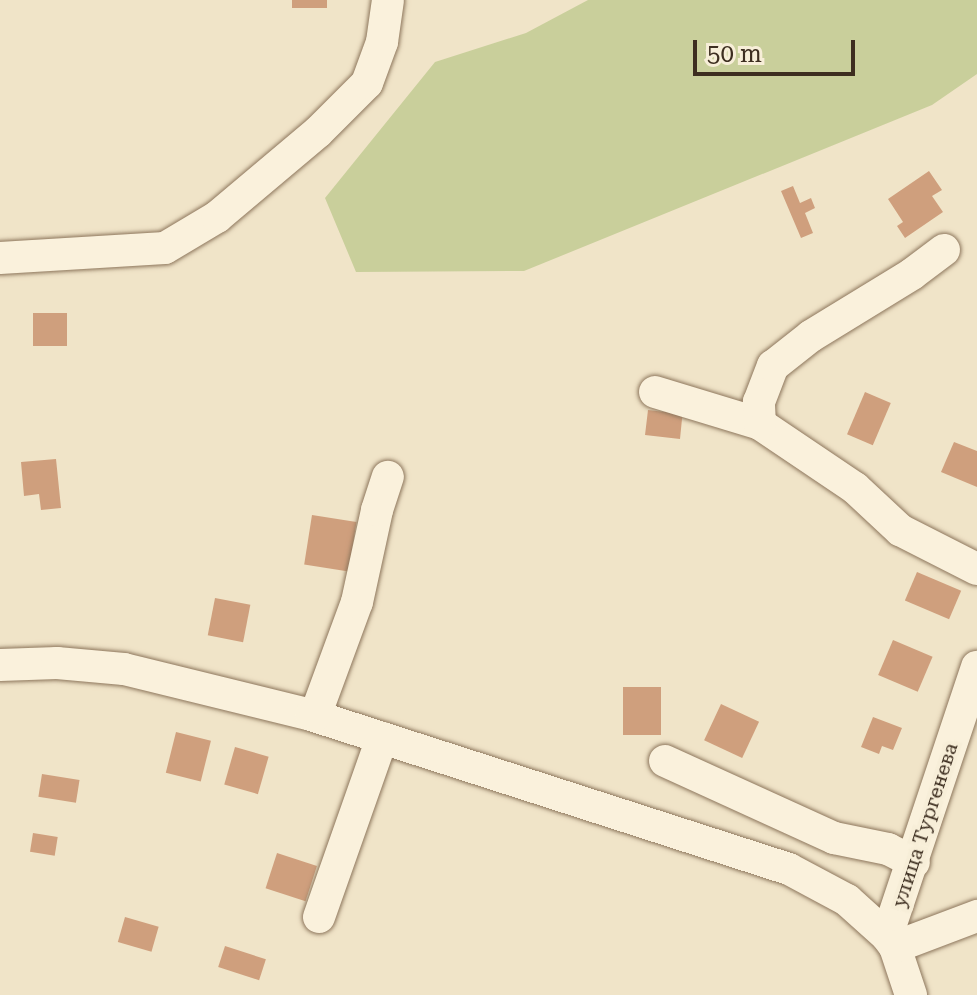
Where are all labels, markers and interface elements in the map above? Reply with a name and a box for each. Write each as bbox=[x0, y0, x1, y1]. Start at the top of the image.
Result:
scale bar bbox=[697, 24, 859, 74]
text: 50 m bbox=[707, 40, 762, 68]
street label: улица Тургенева bbox=[887, 740, 963, 910]

